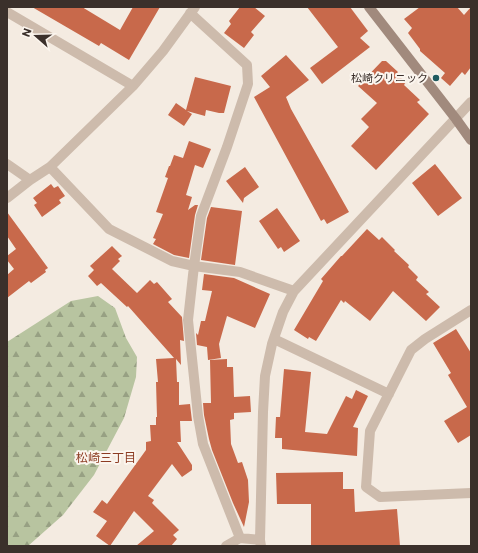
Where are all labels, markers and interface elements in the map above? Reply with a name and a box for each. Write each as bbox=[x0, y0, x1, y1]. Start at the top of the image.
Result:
north arrow bbox=[16, 16, 56, 56]
text: N bbox=[19, 26, 34, 39]
place label: 松崎クリニック bbox=[351, 71, 428, 84]
marker: 松崎クリニック bbox=[431, 73, 441, 83]
district label: 松崎三丁目 bbox=[76, 450, 136, 464]

